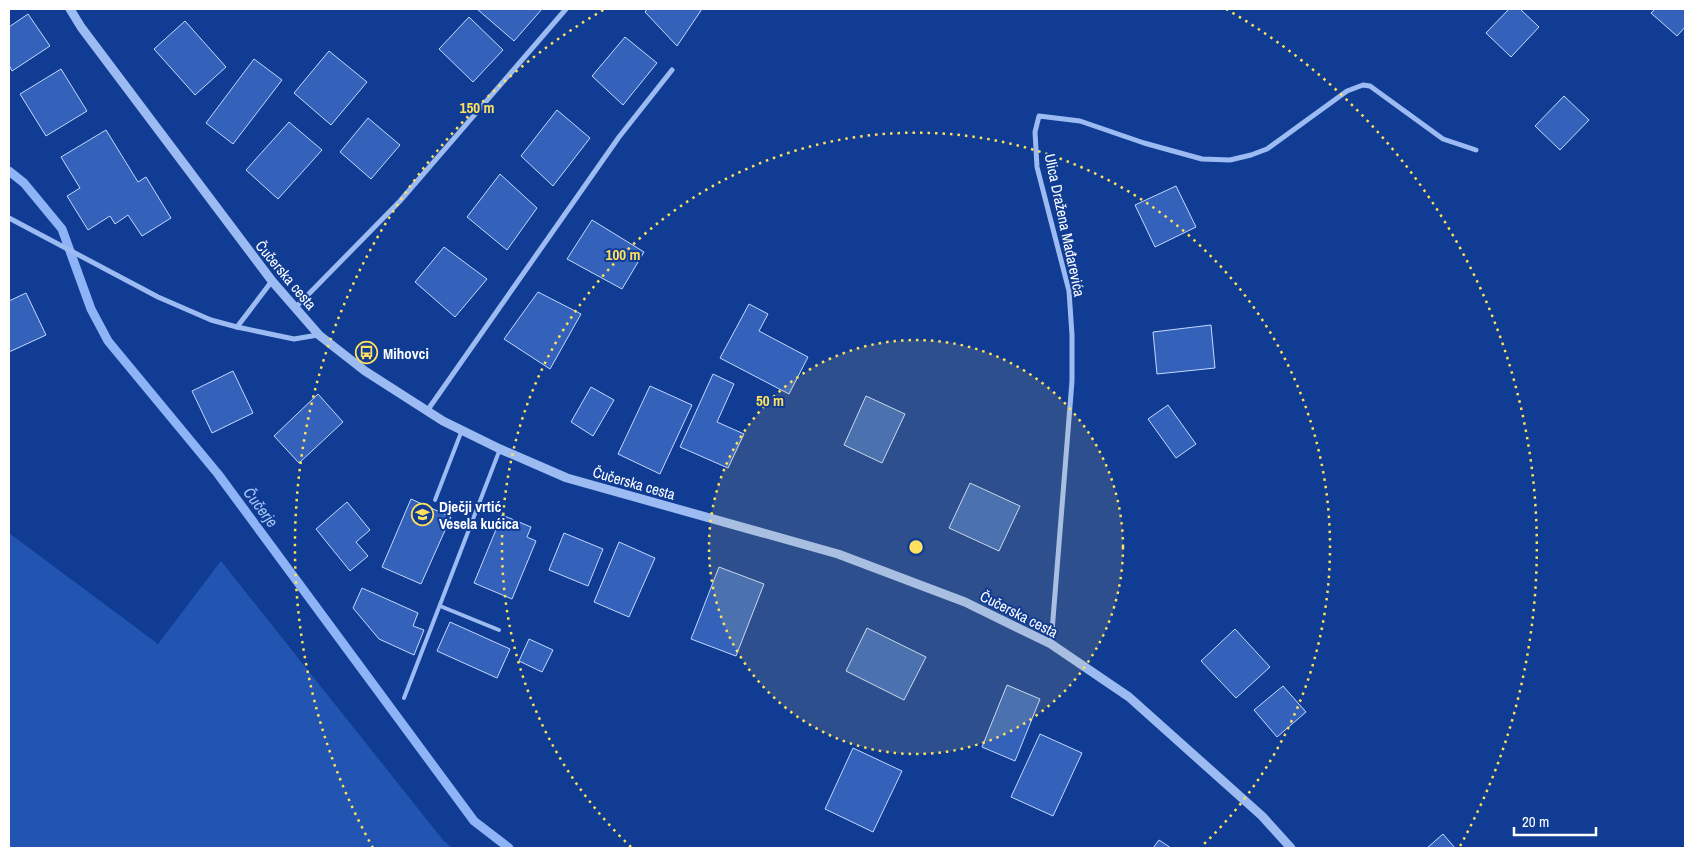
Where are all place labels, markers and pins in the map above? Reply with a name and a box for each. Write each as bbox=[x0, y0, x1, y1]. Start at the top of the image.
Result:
bus stop icon: Mihovci bbox=[355, 341, 379, 365]
place label: Mihovci bbox=[383, 343, 429, 364]
place label: Dječji vrtić Vesela kućica bbox=[439, 496, 519, 534]
school or university icon: Dječji vrtić Vesela kućica bbox=[411, 503, 435, 527]
centre of rings bbox=[907, 538, 925, 556]

